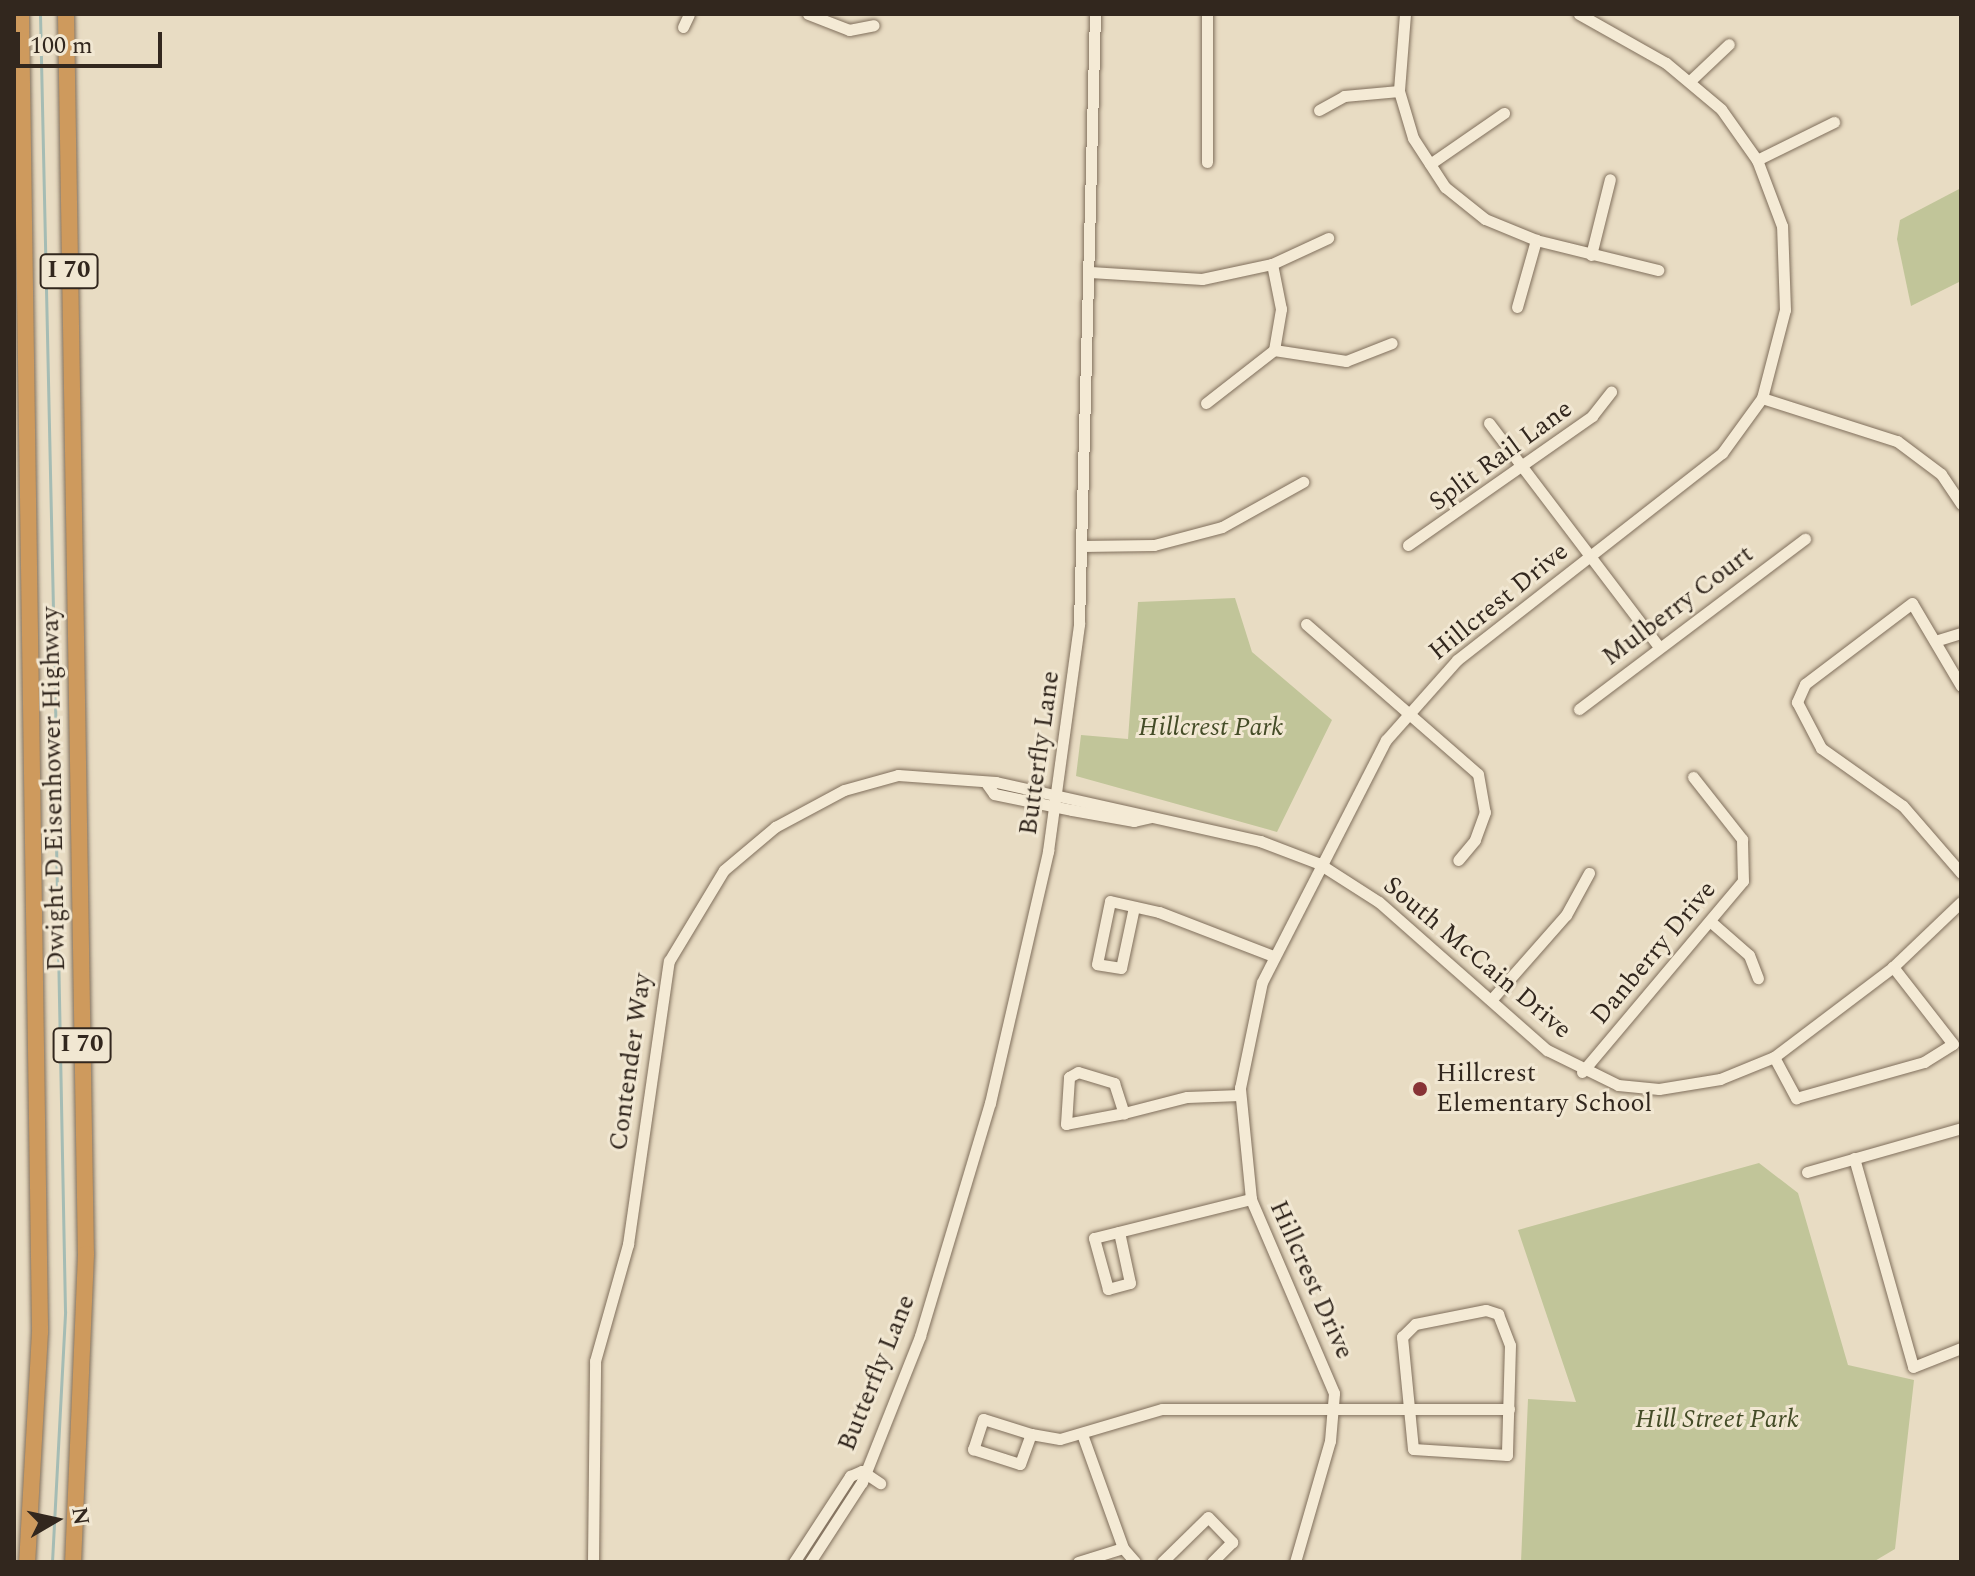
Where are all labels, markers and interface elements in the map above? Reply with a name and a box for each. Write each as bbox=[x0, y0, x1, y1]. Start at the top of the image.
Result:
scale bar bbox=[20, 16, 166, 66]
text: 100 m bbox=[30, 28, 93, 64]
road number: I 70 bbox=[39, 251, 99, 291]
street label: Split Rail Lane bbox=[1423, 394, 1579, 518]
street label: Hillcrest Drive bbox=[1423, 536, 1575, 668]
street label: Mulberry Court bbox=[1596, 539, 1760, 673]
street label: Dwight D Eisenhower Highway bbox=[35, 606, 73, 972]
street label: Butterfly Lane bbox=[1013, 669, 1067, 837]
park label: Hillcrest Park bbox=[1138, 712, 1284, 744]
street label: South McCain Drive bbox=[1376, 870, 1578, 1046]
street label: Danberry Drive bbox=[1585, 875, 1723, 1031]
street label: Contender Way bbox=[603, 971, 659, 1153]
road number: I 70 bbox=[52, 1025, 112, 1065]
place label: Hillcrest Elementary School bbox=[1436, 1058, 1652, 1120]
marker: Hillcrest Elementary School bbox=[1411, 1080, 1429, 1098]
street label: Hillcrest Drive bbox=[1262, 1196, 1360, 1364]
street label: Butterfly Lane bbox=[832, 1290, 922, 1456]
park label: Hill Street Park bbox=[1635, 1404, 1799, 1436]
north arrow bbox=[16, 1480, 96, 1560]
text: N bbox=[62, 1505, 98, 1528]

